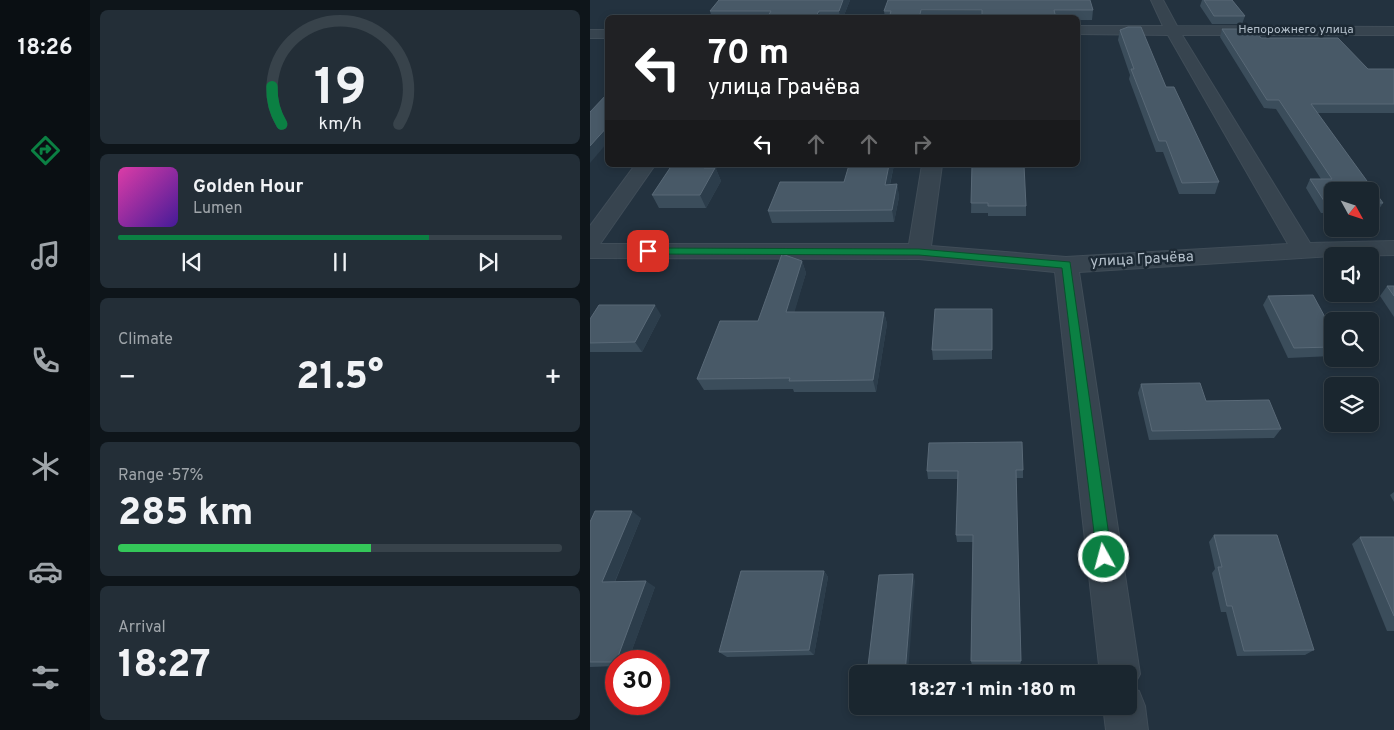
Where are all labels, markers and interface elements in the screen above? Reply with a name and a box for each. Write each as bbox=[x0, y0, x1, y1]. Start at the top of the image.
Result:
street label: Непорожнего улица bbox=[1238, 22, 1354, 38]
text: 70 m bbox=[708, 32, 789, 76]
text: 18:26 bbox=[18, 35, 72, 62]
icon: left bbox=[625, 35, 690, 100]
text: 19 bbox=[314, 57, 366, 123]
text: улица Грачёва bbox=[708, 75, 860, 102]
text: km/h bbox=[318, 113, 362, 136]
icon: left bbox=[749, 130, 777, 158]
icon: ahead bbox=[802, 130, 830, 158]
icon: ahead bbox=[855, 130, 883, 158]
icon: right bbox=[908, 130, 936, 158]
icon: directions bbox=[28, 133, 63, 168]
text: Golden Hour bbox=[193, 175, 304, 199]
north arrow bbox=[1324, 182, 1379, 238]
map controls bbox=[1324, 182, 1379, 432]
text: Lumen bbox=[193, 199, 243, 219]
pin bbox=[627, 230, 669, 272]
icon: arrive bbox=[634, 237, 662, 265]
icon: music bbox=[28, 238, 63, 273]
button: sound bbox=[1324, 247, 1379, 302]
icon: previous bbox=[178, 248, 206, 276]
icon: pause bbox=[326, 248, 354, 276]
icon: next bbox=[474, 248, 502, 276]
street label: улица Грачёва bbox=[1090, 248, 1194, 272]
button: search bbox=[1324, 312, 1379, 367]
text: Climate bbox=[118, 330, 173, 350]
icon: phone bbox=[28, 343, 63, 378]
text: 21.5° bbox=[296, 354, 384, 403]
text: − bbox=[118, 361, 136, 397]
text: + bbox=[544, 361, 562, 397]
button: layers bbox=[1324, 377, 1379, 432]
icon: climate bbox=[28, 449, 63, 484]
text: Range · 57% bbox=[118, 466, 203, 486]
text: 285 km bbox=[118, 490, 253, 539]
position arrow bbox=[1077, 530, 1129, 582]
icon: car bbox=[28, 554, 63, 589]
text: Arrival bbox=[118, 618, 166, 638]
text: 18:27 bbox=[118, 642, 211, 691]
speed limit sign: 30 bbox=[605, 650, 670, 715]
icon: filters bbox=[28, 660, 63, 695]
text: 18:27 · 1 min · 180 m bbox=[910, 678, 1076, 702]

